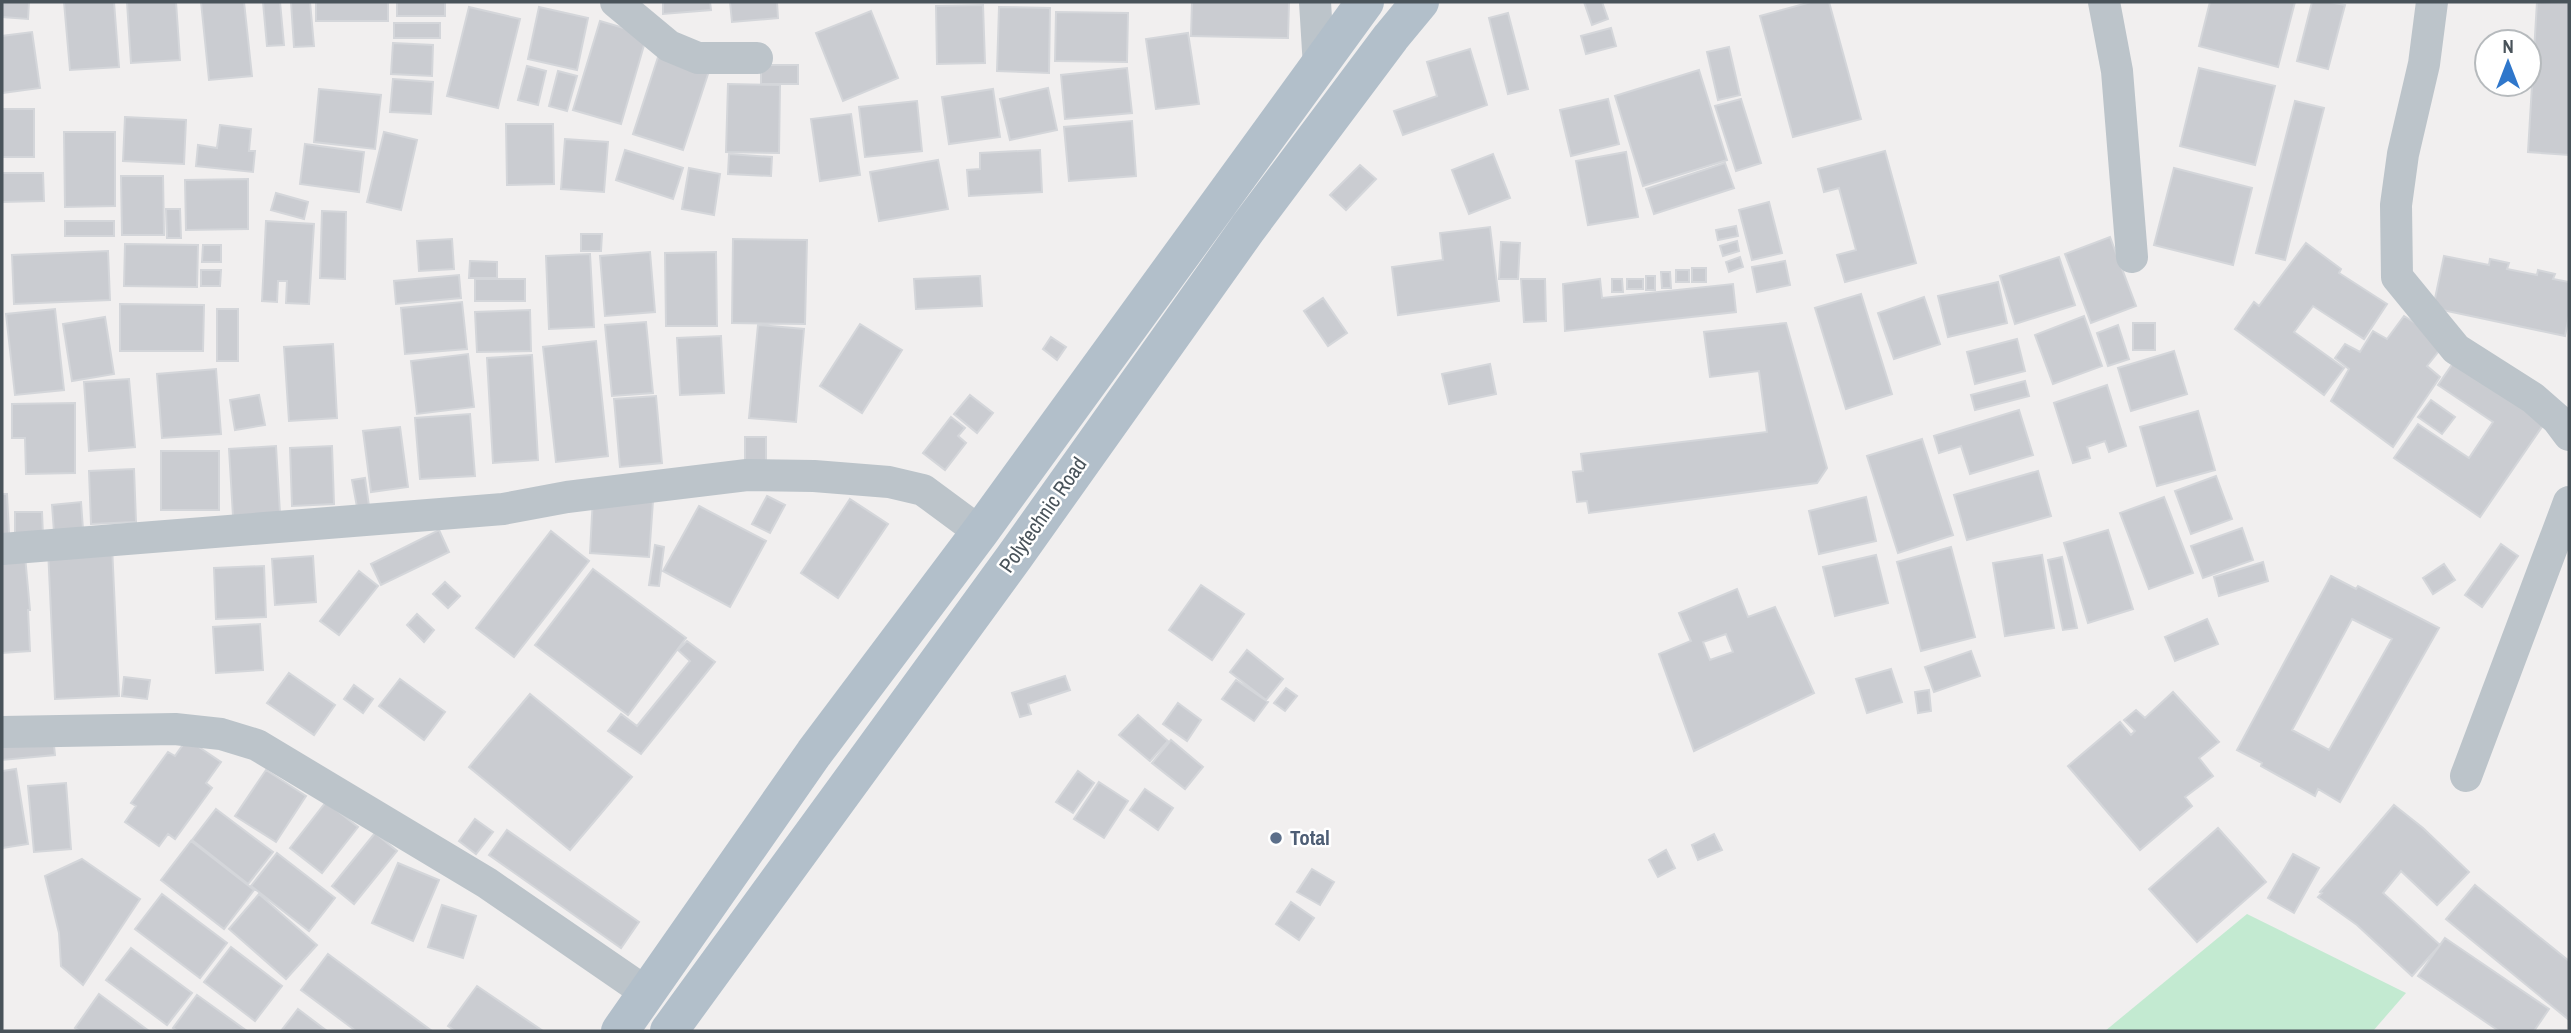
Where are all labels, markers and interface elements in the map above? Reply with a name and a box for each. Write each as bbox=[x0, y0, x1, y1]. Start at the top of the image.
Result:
north arrow bbox=[2473, 28, 2543, 98]
text: N bbox=[2502, 33, 2514, 59]
street label: Polytechnic Road bbox=[992, 451, 1093, 578]
place label: Total bbox=[1290, 823, 1330, 852]
marker: Total bbox=[1268, 830, 1284, 846]

